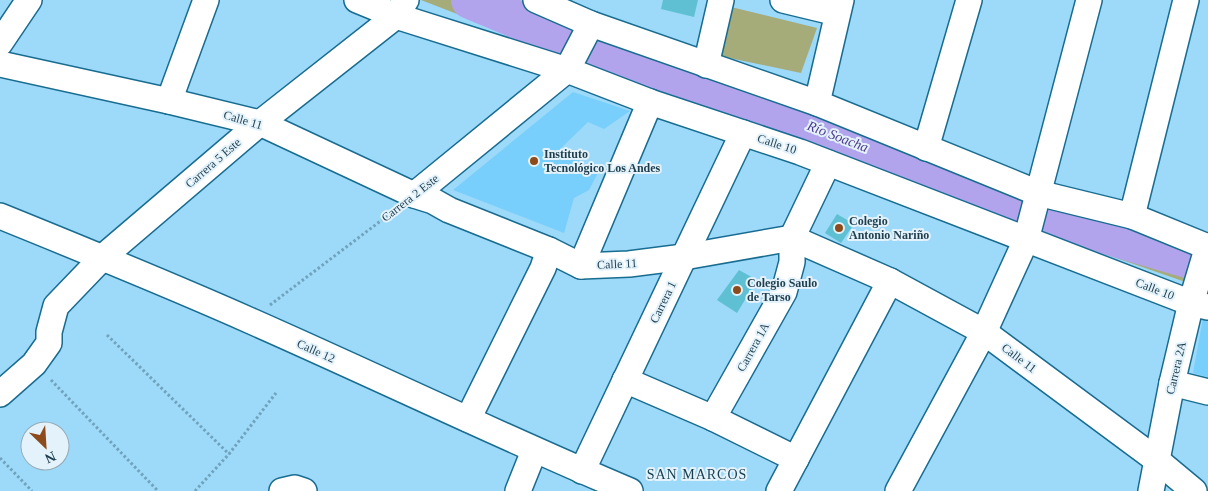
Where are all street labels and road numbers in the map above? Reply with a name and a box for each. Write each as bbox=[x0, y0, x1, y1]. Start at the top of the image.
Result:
street label: Calle 11 bbox=[222, 108, 264, 132]
street label: Calle 10 bbox=[756, 131, 798, 157]
street label: Carrera 5 Este bbox=[183, 135, 243, 191]
street label: Carrera 2 Este bbox=[379, 171, 441, 225]
street label: Calle 11 bbox=[597, 256, 637, 272]
street label: Calle 10 bbox=[1134, 275, 1176, 303]
street label: Carrera 1 bbox=[647, 279, 679, 325]
street label: Carrera 1A bbox=[734, 320, 772, 374]
street label: Calle 12 bbox=[295, 336, 337, 366]
street label: Calle 11 bbox=[999, 340, 1039, 376]
street label: Carrera 2A bbox=[1163, 340, 1189, 396]

